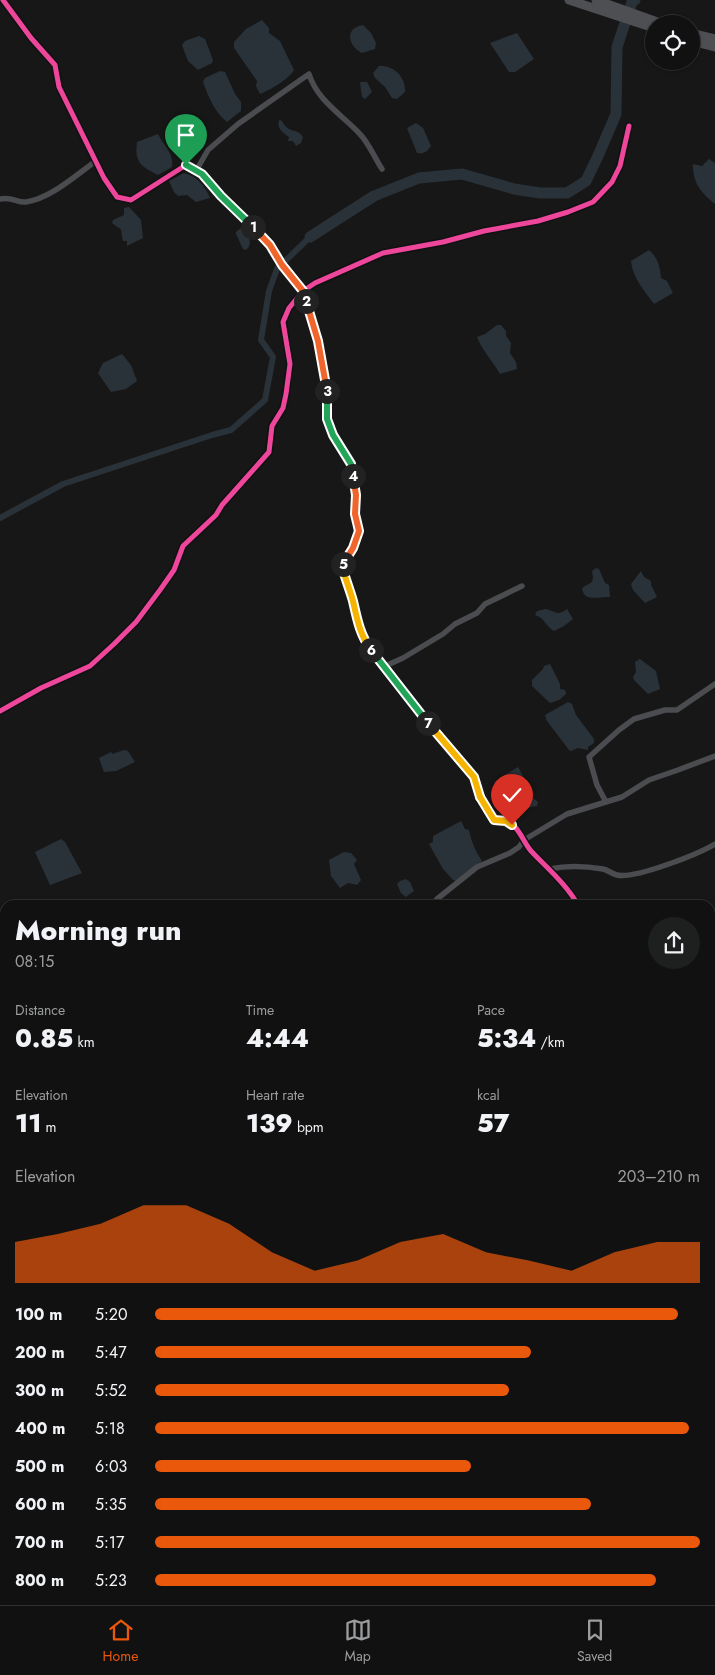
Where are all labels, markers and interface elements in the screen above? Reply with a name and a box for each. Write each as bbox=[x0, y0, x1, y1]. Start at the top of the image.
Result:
map controls bbox=[645, 15, 700, 70]
button: locate bbox=[645, 15, 700, 70]
pin bbox=[165, 114, 207, 165]
icon: arrive bbox=[172, 121, 200, 149]
pin: 1 bbox=[240, 214, 266, 240]
text: 1 bbox=[250, 217, 257, 237]
pin: 2 bbox=[294, 288, 318, 314]
text: 2 bbox=[302, 291, 311, 311]
pin: 3 bbox=[314, 378, 340, 404]
text: 3 bbox=[323, 381, 332, 401]
pin: 4 bbox=[340, 464, 366, 488]
text: 4 bbox=[349, 466, 358, 486]
pin: 5 bbox=[330, 552, 356, 576]
text: 5 bbox=[339, 554, 348, 574]
pin: 6 bbox=[358, 638, 384, 662]
text: 6 bbox=[367, 640, 376, 660]
pin: 7 bbox=[416, 710, 440, 736]
text: 7 bbox=[424, 713, 433, 733]
pin bbox=[491, 774, 533, 825]
icon: check bbox=[498, 781, 526, 809]
text: Morning run bbox=[15, 910, 181, 951]
button: share bbox=[648, 917, 700, 969]
text: 08:15 bbox=[15, 950, 54, 973]
text: Distance bbox=[15, 1000, 65, 1020]
text: Time bbox=[246, 1000, 274, 1020]
text: Pace bbox=[477, 1000, 505, 1020]
text: 0.85 bbox=[15, 1020, 73, 1056]
text: 4:44 bbox=[246, 1020, 309, 1056]
text: 5:34 bbox=[477, 1020, 536, 1056]
text: km bbox=[73, 1032, 95, 1052]
text: /km bbox=[536, 1032, 565, 1052]
text: Elevation bbox=[15, 1085, 68, 1105]
text: Heart rate bbox=[246, 1085, 304, 1105]
text: kcal bbox=[477, 1085, 500, 1105]
text: 11 bbox=[15, 1105, 41, 1141]
text: 139 bbox=[246, 1105, 293, 1141]
text: 57 bbox=[477, 1105, 509, 1141]
text: m bbox=[41, 1117, 56, 1137]
text: bpm bbox=[293, 1117, 324, 1137]
text: Elevation bbox=[15, 1165, 75, 1188]
text: 203–210 m bbox=[618, 1165, 700, 1188]
text: 100 m bbox=[15, 1303, 62, 1326]
text: 5:20 bbox=[95, 1303, 128, 1326]
text: 200 m bbox=[15, 1341, 65, 1364]
text: 5:47 bbox=[95, 1341, 127, 1364]
text: 300 m bbox=[15, 1379, 64, 1402]
text: 5:52 bbox=[95, 1379, 127, 1402]
text: 400 m bbox=[15, 1417, 65, 1440]
text: 5:18 bbox=[95, 1417, 125, 1440]
text: 500 m bbox=[15, 1455, 64, 1478]
text: 6:03 bbox=[95, 1455, 127, 1478]
text: 600 m bbox=[15, 1493, 65, 1516]
text: 5:35 bbox=[95, 1493, 127, 1516]
text: 700 m bbox=[15, 1531, 64, 1554]
text: 5:17 bbox=[95, 1531, 124, 1554]
text: 800 m bbox=[15, 1569, 64, 1592]
text: 5:23 bbox=[95, 1569, 127, 1592]
tab: Home bbox=[103, 1616, 138, 1666]
tab: Map bbox=[344, 1616, 372, 1666]
tab: Saved bbox=[577, 1616, 612, 1666]

